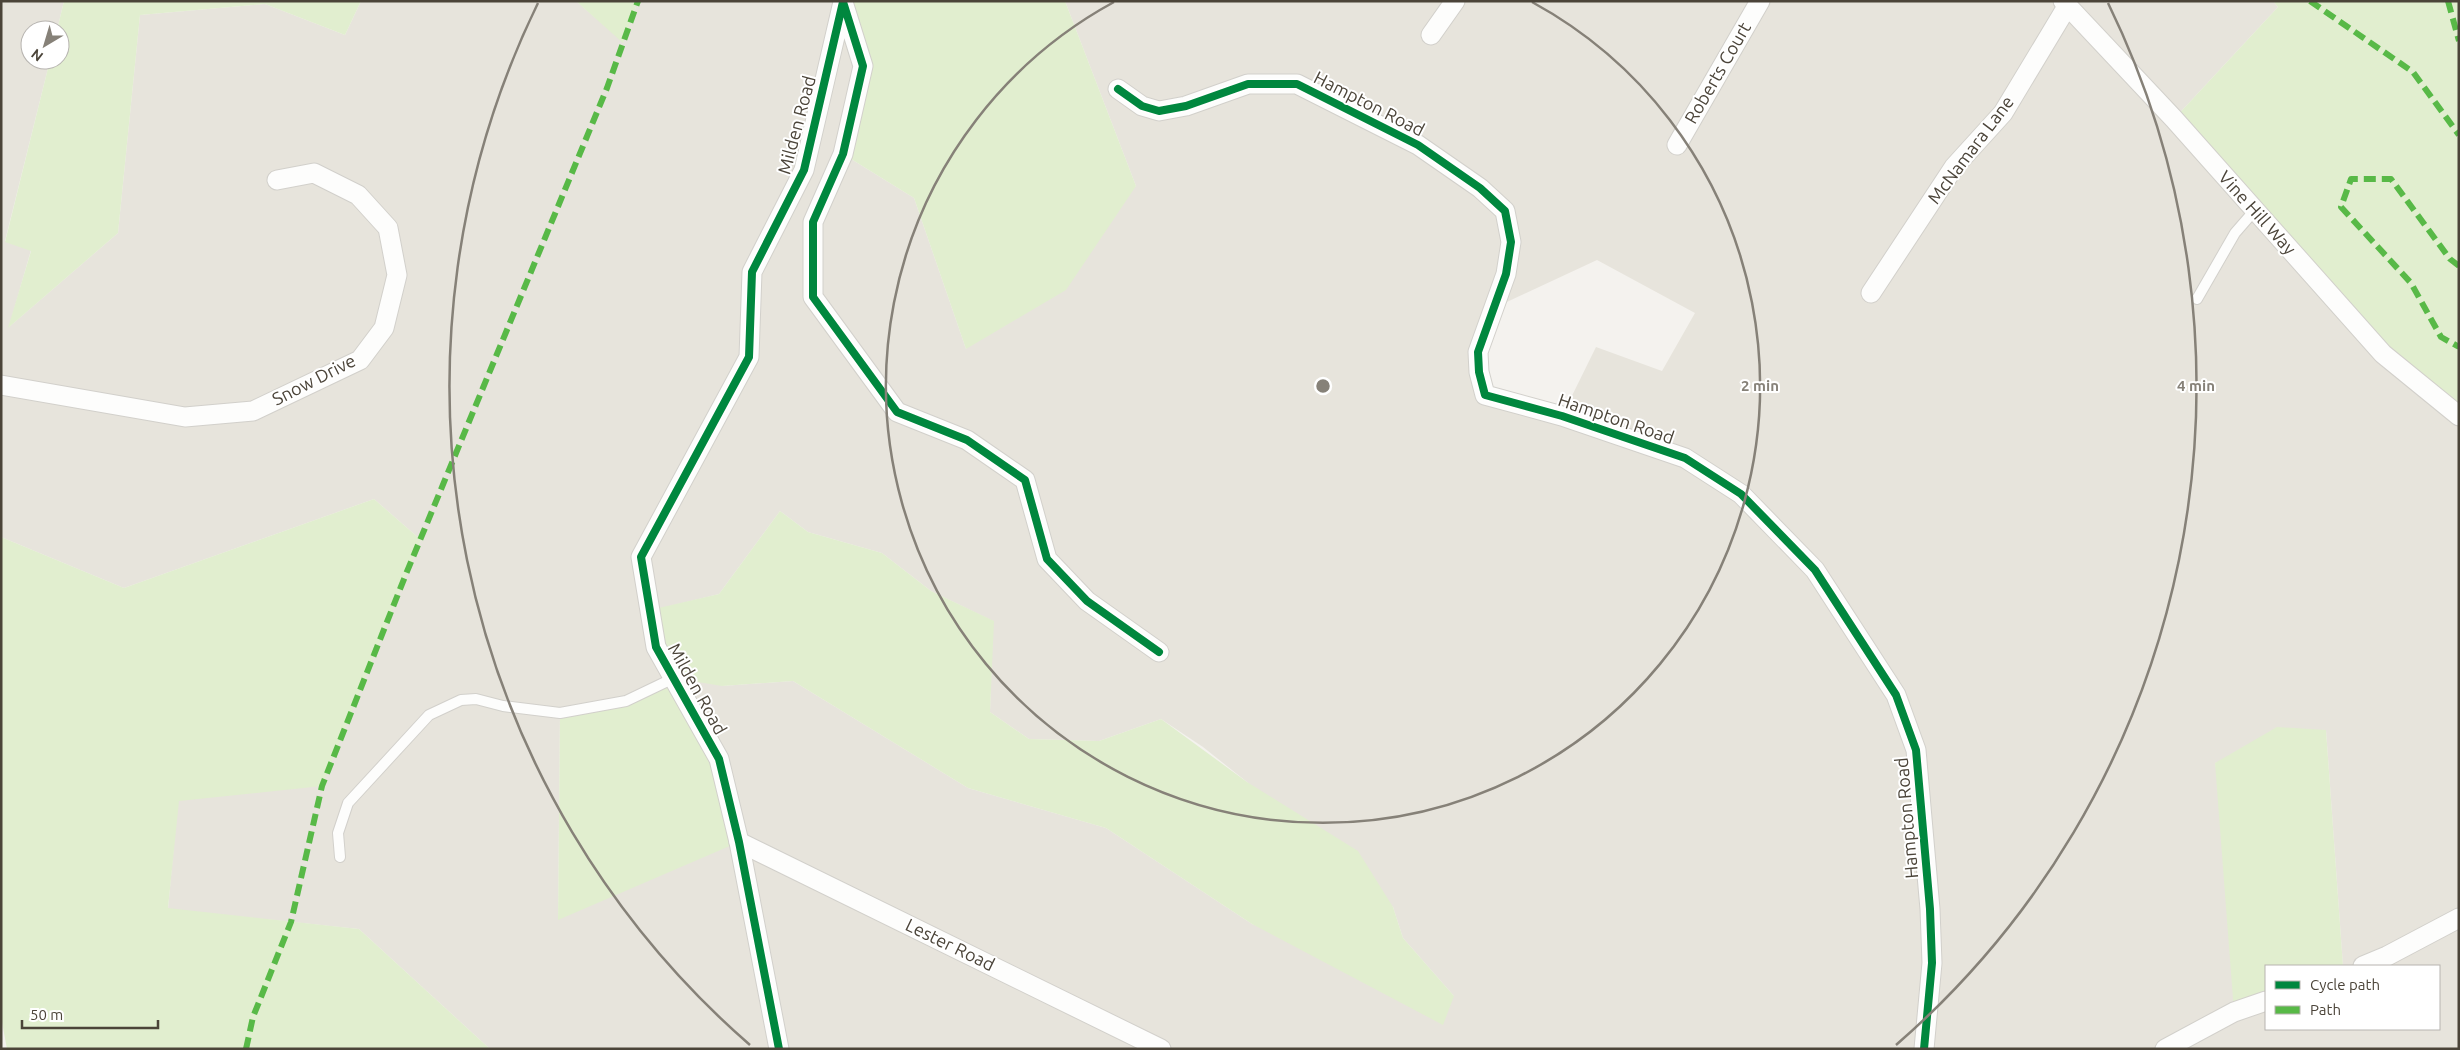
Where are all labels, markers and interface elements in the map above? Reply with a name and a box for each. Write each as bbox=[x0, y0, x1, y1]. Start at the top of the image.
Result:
street label: Roberts Court bbox=[1680, 18, 1754, 127]
north arrow bbox=[20, 20, 70, 70]
text: N bbox=[28, 46, 46, 65]
street label: Hampton Road bbox=[1311, 67, 1428, 140]
street label: Milden Road bbox=[773, 73, 819, 176]
street label: McNamara Lane bbox=[1923, 92, 2017, 207]
street label: Vine Hill Way bbox=[2215, 166, 2301, 258]
street label: Snow Drive bbox=[269, 350, 359, 409]
centre of rings bbox=[1314, 377, 1332, 395]
text: 2 min bbox=[1741, 377, 1779, 394]
text: 4 min bbox=[2177, 377, 2215, 394]
street label: Hampton Road bbox=[1556, 389, 1677, 447]
street label: Milden Road bbox=[665, 639, 731, 738]
street label: Hampton Road bbox=[1891, 757, 1921, 879]
street label: Lester Road bbox=[903, 914, 998, 974]
legend bbox=[2265, 965, 2440, 1030]
text: Cycle path bbox=[2310, 976, 2380, 993]
scale bar bbox=[22, 998, 159, 1030]
text: Path bbox=[2310, 1001, 2341, 1018]
text: 50 m bbox=[30, 1006, 63, 1023]

